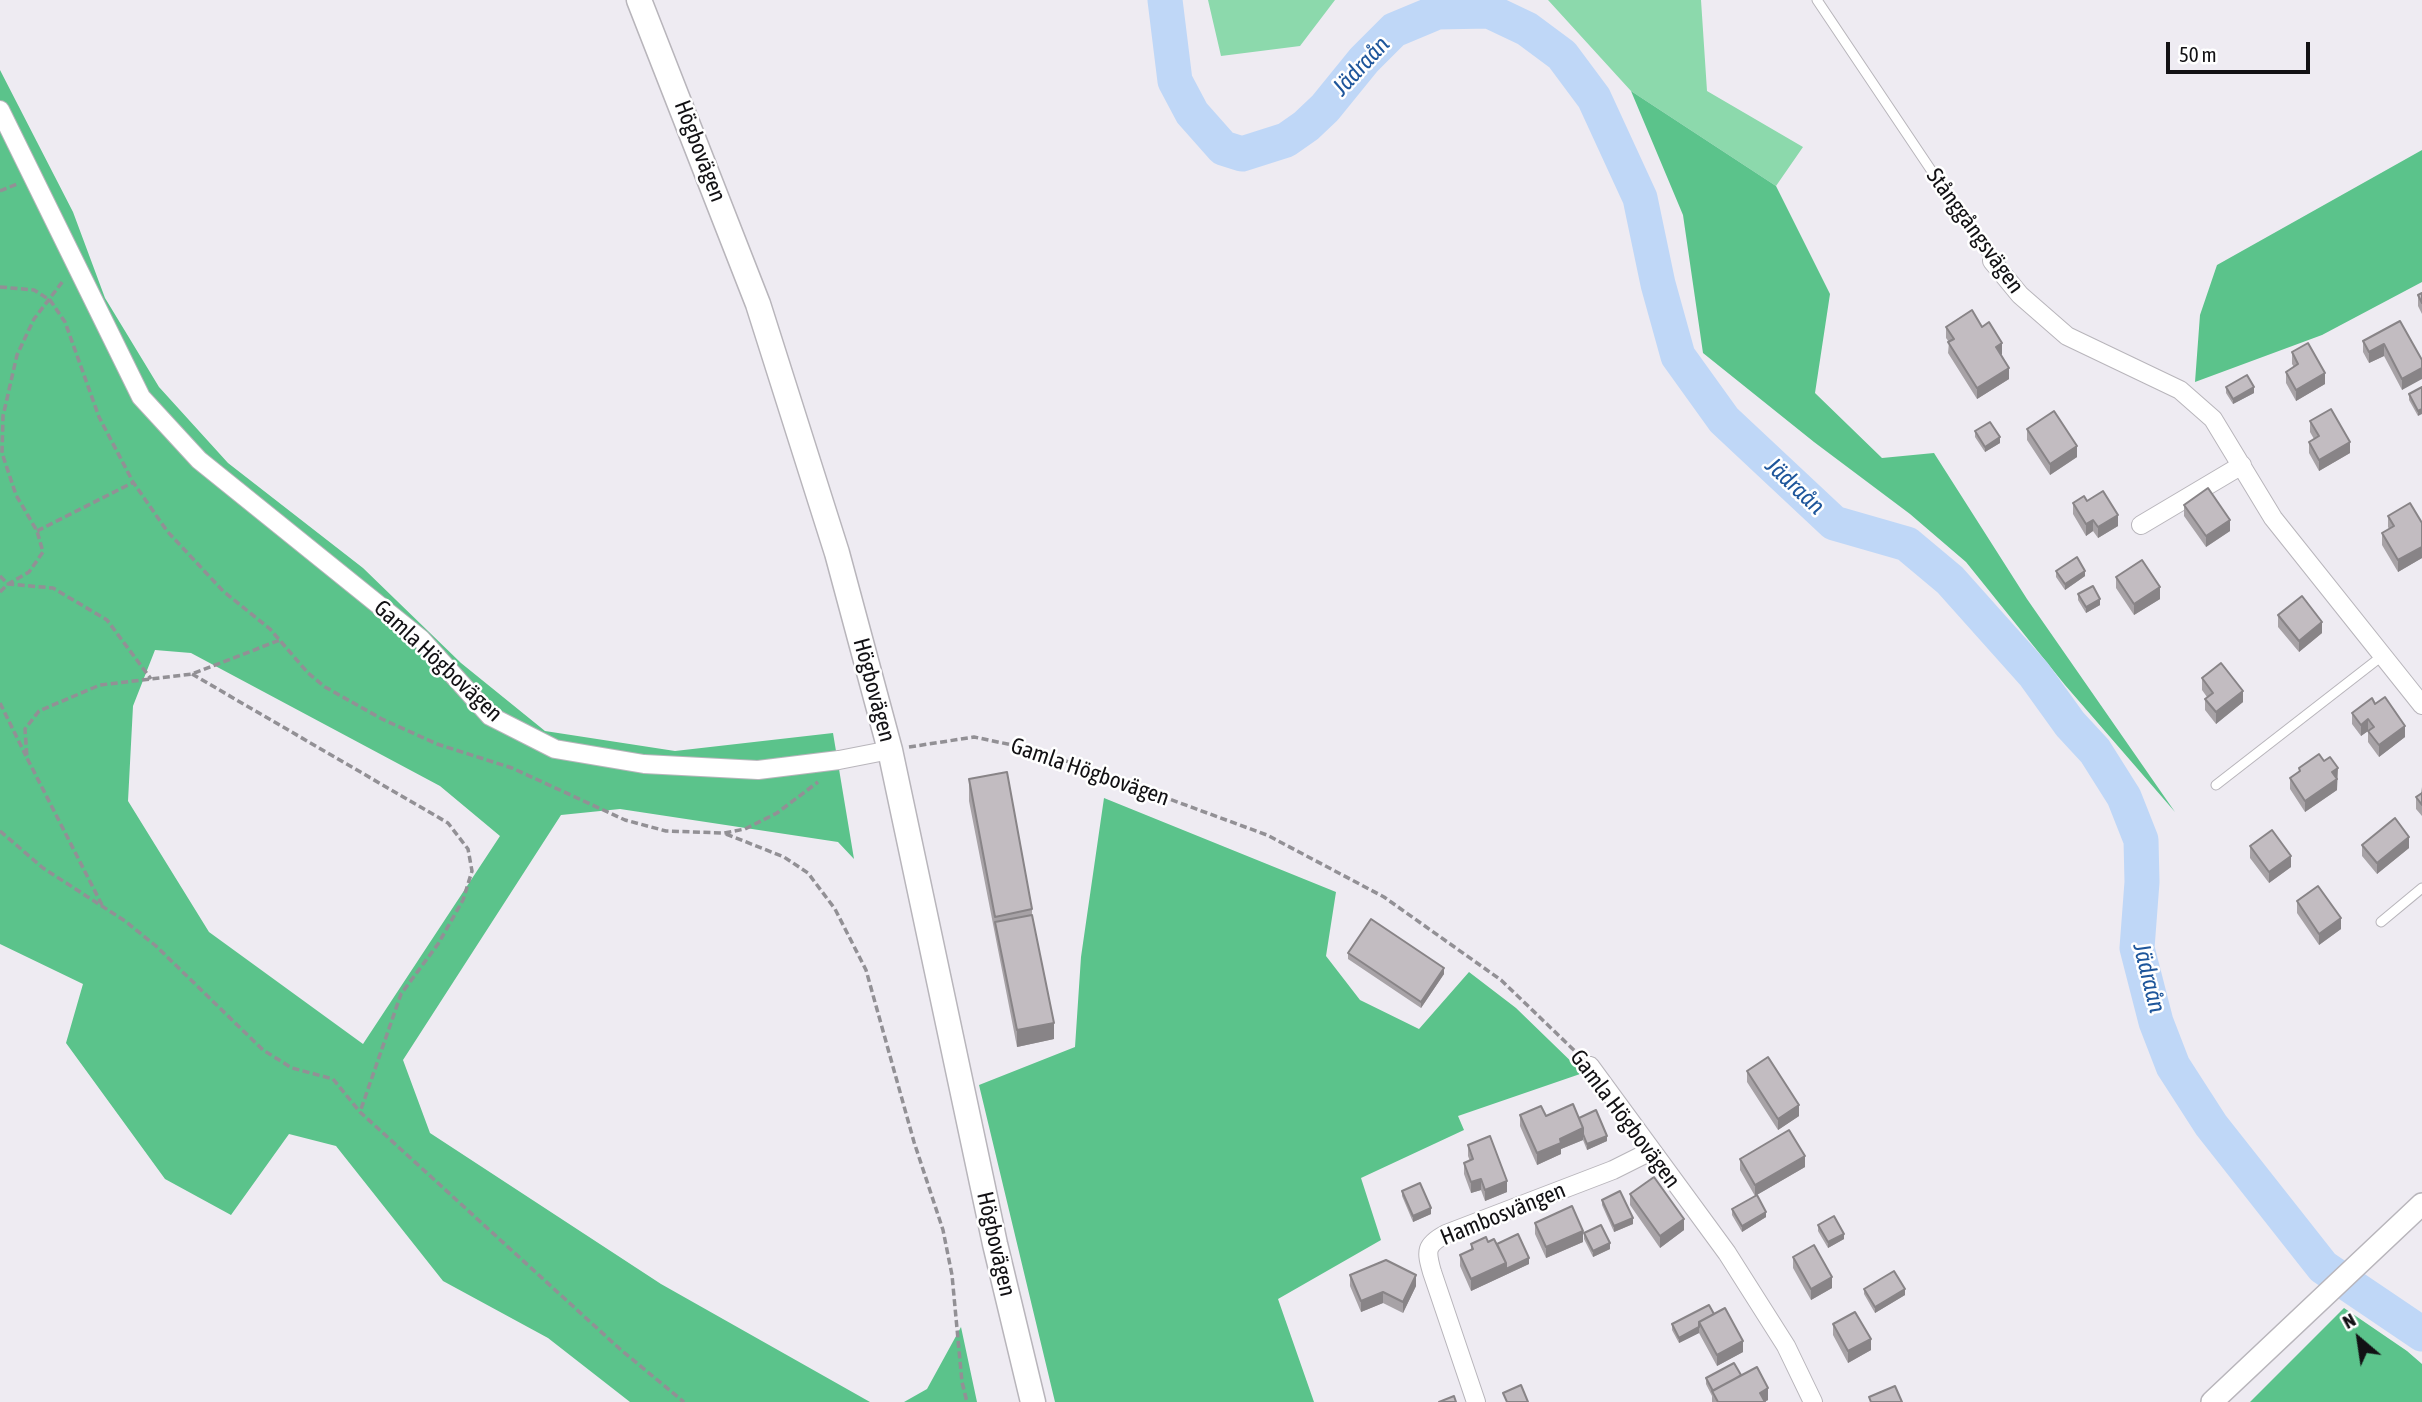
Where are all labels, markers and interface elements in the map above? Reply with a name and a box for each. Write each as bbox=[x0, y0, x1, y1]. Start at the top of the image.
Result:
scale bar bbox=[2170, 28, 2314, 72]
water label: Jädraån bbox=[1326, 30, 1396, 102]
text: 50 m bbox=[2179, 42, 2217, 66]
street label: Högbovägen bbox=[668, 96, 732, 206]
street label: Stånggångsvägen bbox=[1920, 163, 2030, 299]
water label: Jädraån bbox=[1759, 451, 1831, 521]
street label: Gamla Högbovägen bbox=[368, 594, 508, 728]
street label: Högbovägen bbox=[847, 635, 901, 745]
street label: Gamla Högbovägen bbox=[1007, 732, 1173, 812]
water label: Jädraån bbox=[2126, 940, 2172, 1016]
street label: Gamla Högbovägen bbox=[1564, 1044, 1686, 1194]
street label: Hambosvängen bbox=[1436, 1176, 1570, 1252]
street label: Högbovägen bbox=[971, 1189, 1021, 1299]
north arrow bbox=[2324, 1304, 2394, 1374]
text: N bbox=[2339, 1308, 2359, 1333]

